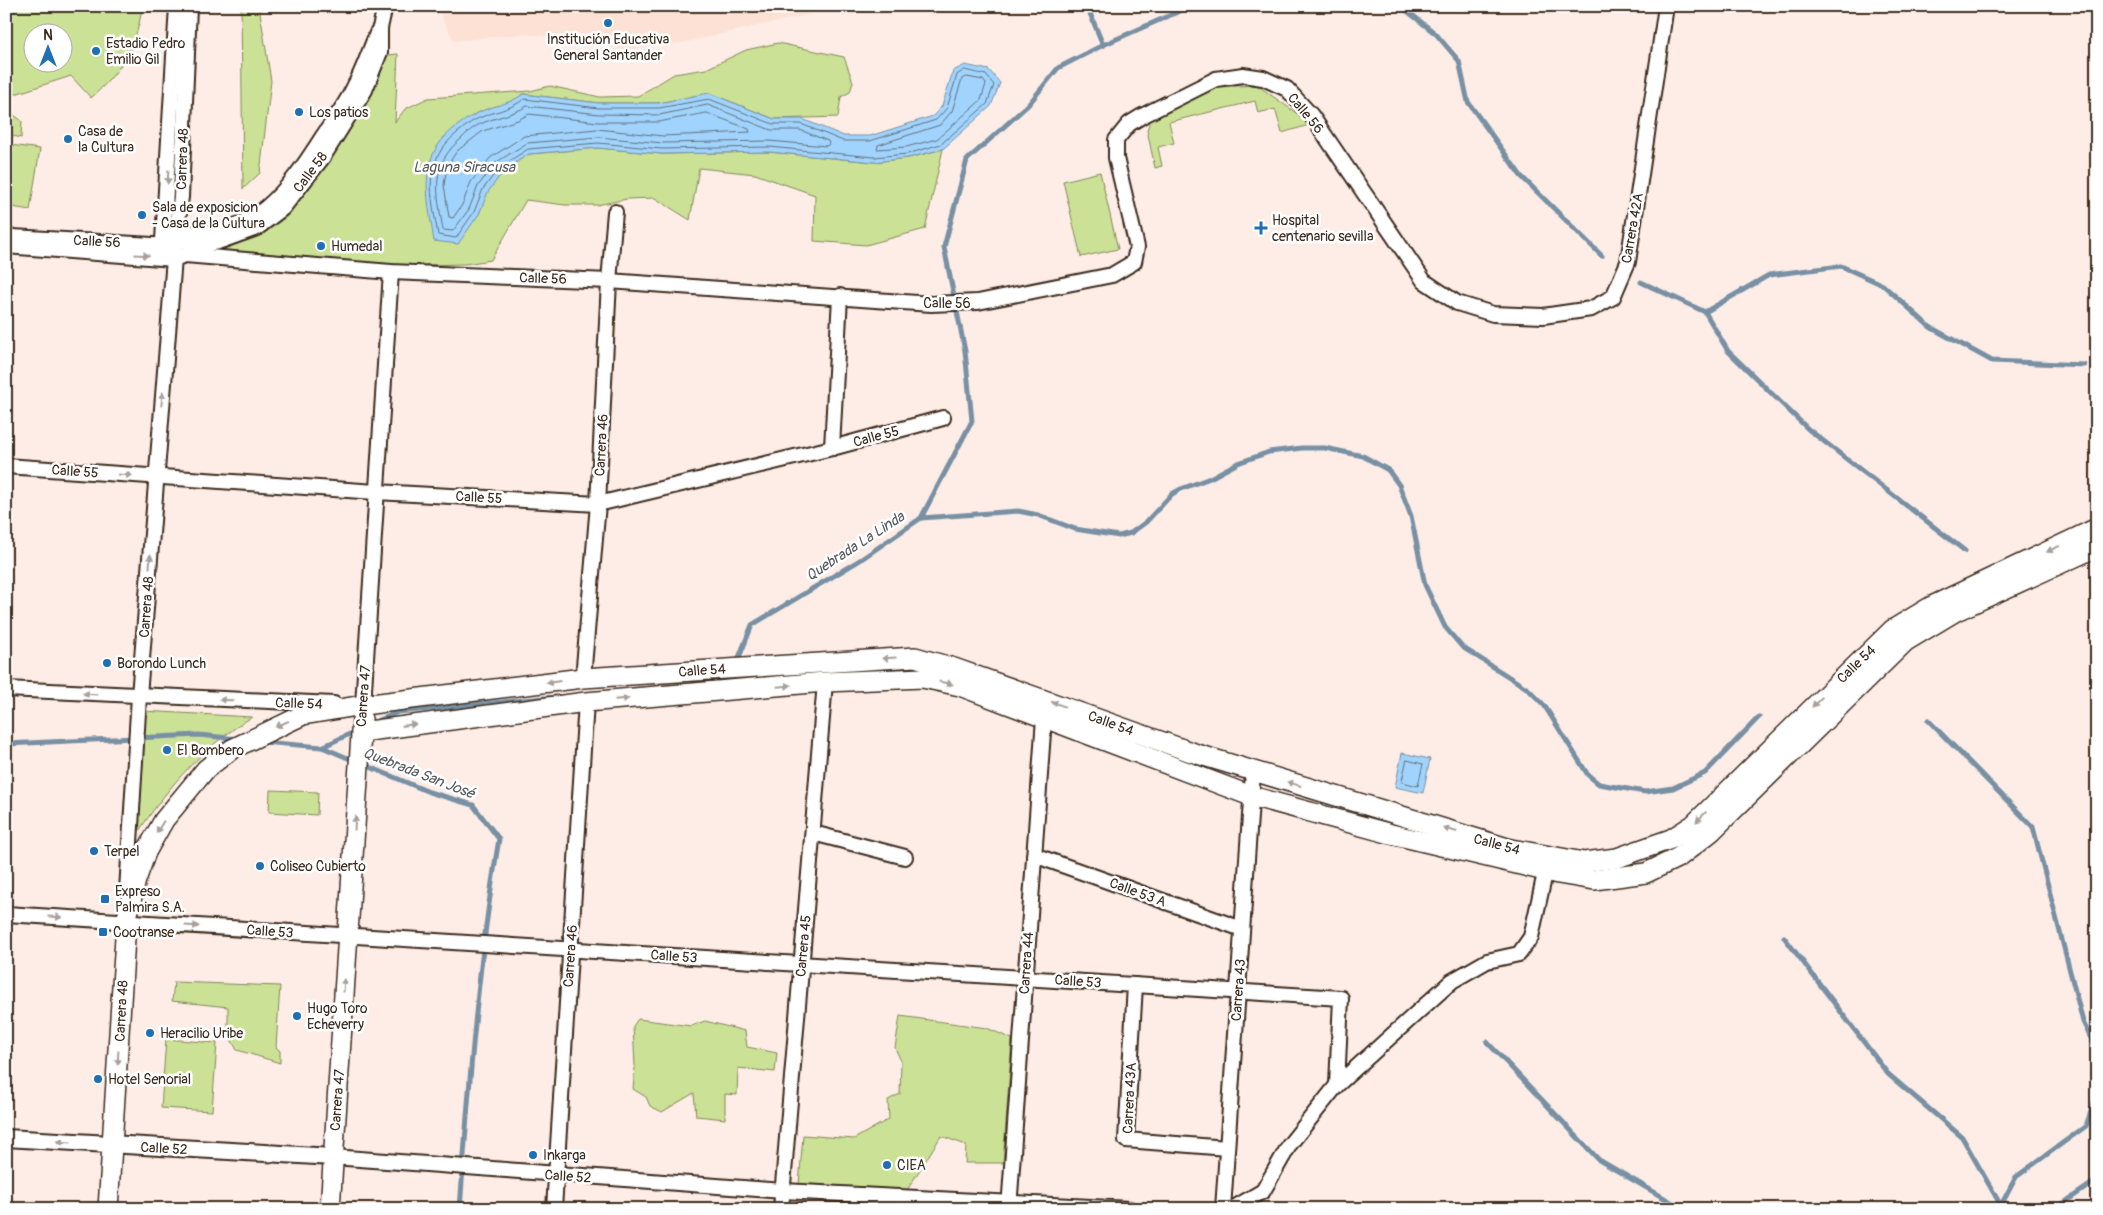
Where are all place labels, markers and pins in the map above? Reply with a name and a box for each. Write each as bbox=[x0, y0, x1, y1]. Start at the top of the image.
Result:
marker: Institución Educativa General Santander bbox=[602, 17, 614, 29]
place label: Institución Educativa General Santander bbox=[547, 31, 669, 64]
place label: Estadio Pedro Emilio Gil bbox=[106, 35, 186, 68]
marker: Estadio Pedro Emilio Gil bbox=[90, 45, 102, 57]
place label: Los patios bbox=[309, 104, 369, 121]
marker: Los patios bbox=[293, 106, 305, 118]
place label: Casa de la Cultura bbox=[78, 123, 134, 156]
marker: Casa de la Cultura bbox=[62, 133, 74, 145]
place label: Sala de exposicion - Casa de la Cultura bbox=[152, 199, 265, 232]
marker: Sala de exposicion - Casa de la Cultura bbox=[136, 209, 148, 221]
place label: Hospital centenario sevilla bbox=[1272, 212, 1373, 245]
marker: Hospital centenario sevilla bbox=[1254, 221, 1268, 235]
place label: Humedal bbox=[331, 238, 383, 255]
marker: Humedal bbox=[315, 240, 327, 252]
place label: Borondo Lunch bbox=[117, 655, 206, 672]
marker: Borondo Lunch bbox=[101, 657, 113, 669]
place label: El Bombero bbox=[177, 742, 245, 759]
marker: El Bombero bbox=[161, 744, 173, 756]
place label: Terpel bbox=[104, 843, 140, 860]
marker: Terpel bbox=[88, 845, 100, 857]
place label: Coliseo Cubierto bbox=[270, 858, 366, 875]
marker: Coliseo Cubierto bbox=[254, 860, 266, 872]
place label: Expreso Palmira S.A. bbox=[115, 883, 185, 916]
marker: Expreso Palmira S.A. bbox=[99, 893, 111, 905]
place label: Cootranse bbox=[113, 924, 174, 941]
marker: Cootranse bbox=[97, 926, 109, 938]
place label: Hugo Toro Echeverry bbox=[307, 1000, 368, 1033]
marker: Hugo Toro Echeverry bbox=[291, 1010, 303, 1022]
place label: Heracilio Uribe bbox=[160, 1025, 243, 1042]
marker: Heracilio Uribe bbox=[144, 1027, 156, 1039]
place label: Hotel Senorial bbox=[108, 1071, 191, 1088]
marker: Hotel Senorial bbox=[92, 1073, 104, 1085]
place label: Inkarga bbox=[543, 1147, 586, 1164]
marker: Inkarga bbox=[527, 1149, 539, 1161]
place label: CIEA bbox=[897, 1157, 926, 1174]
marker: CIEA bbox=[881, 1159, 893, 1171]

